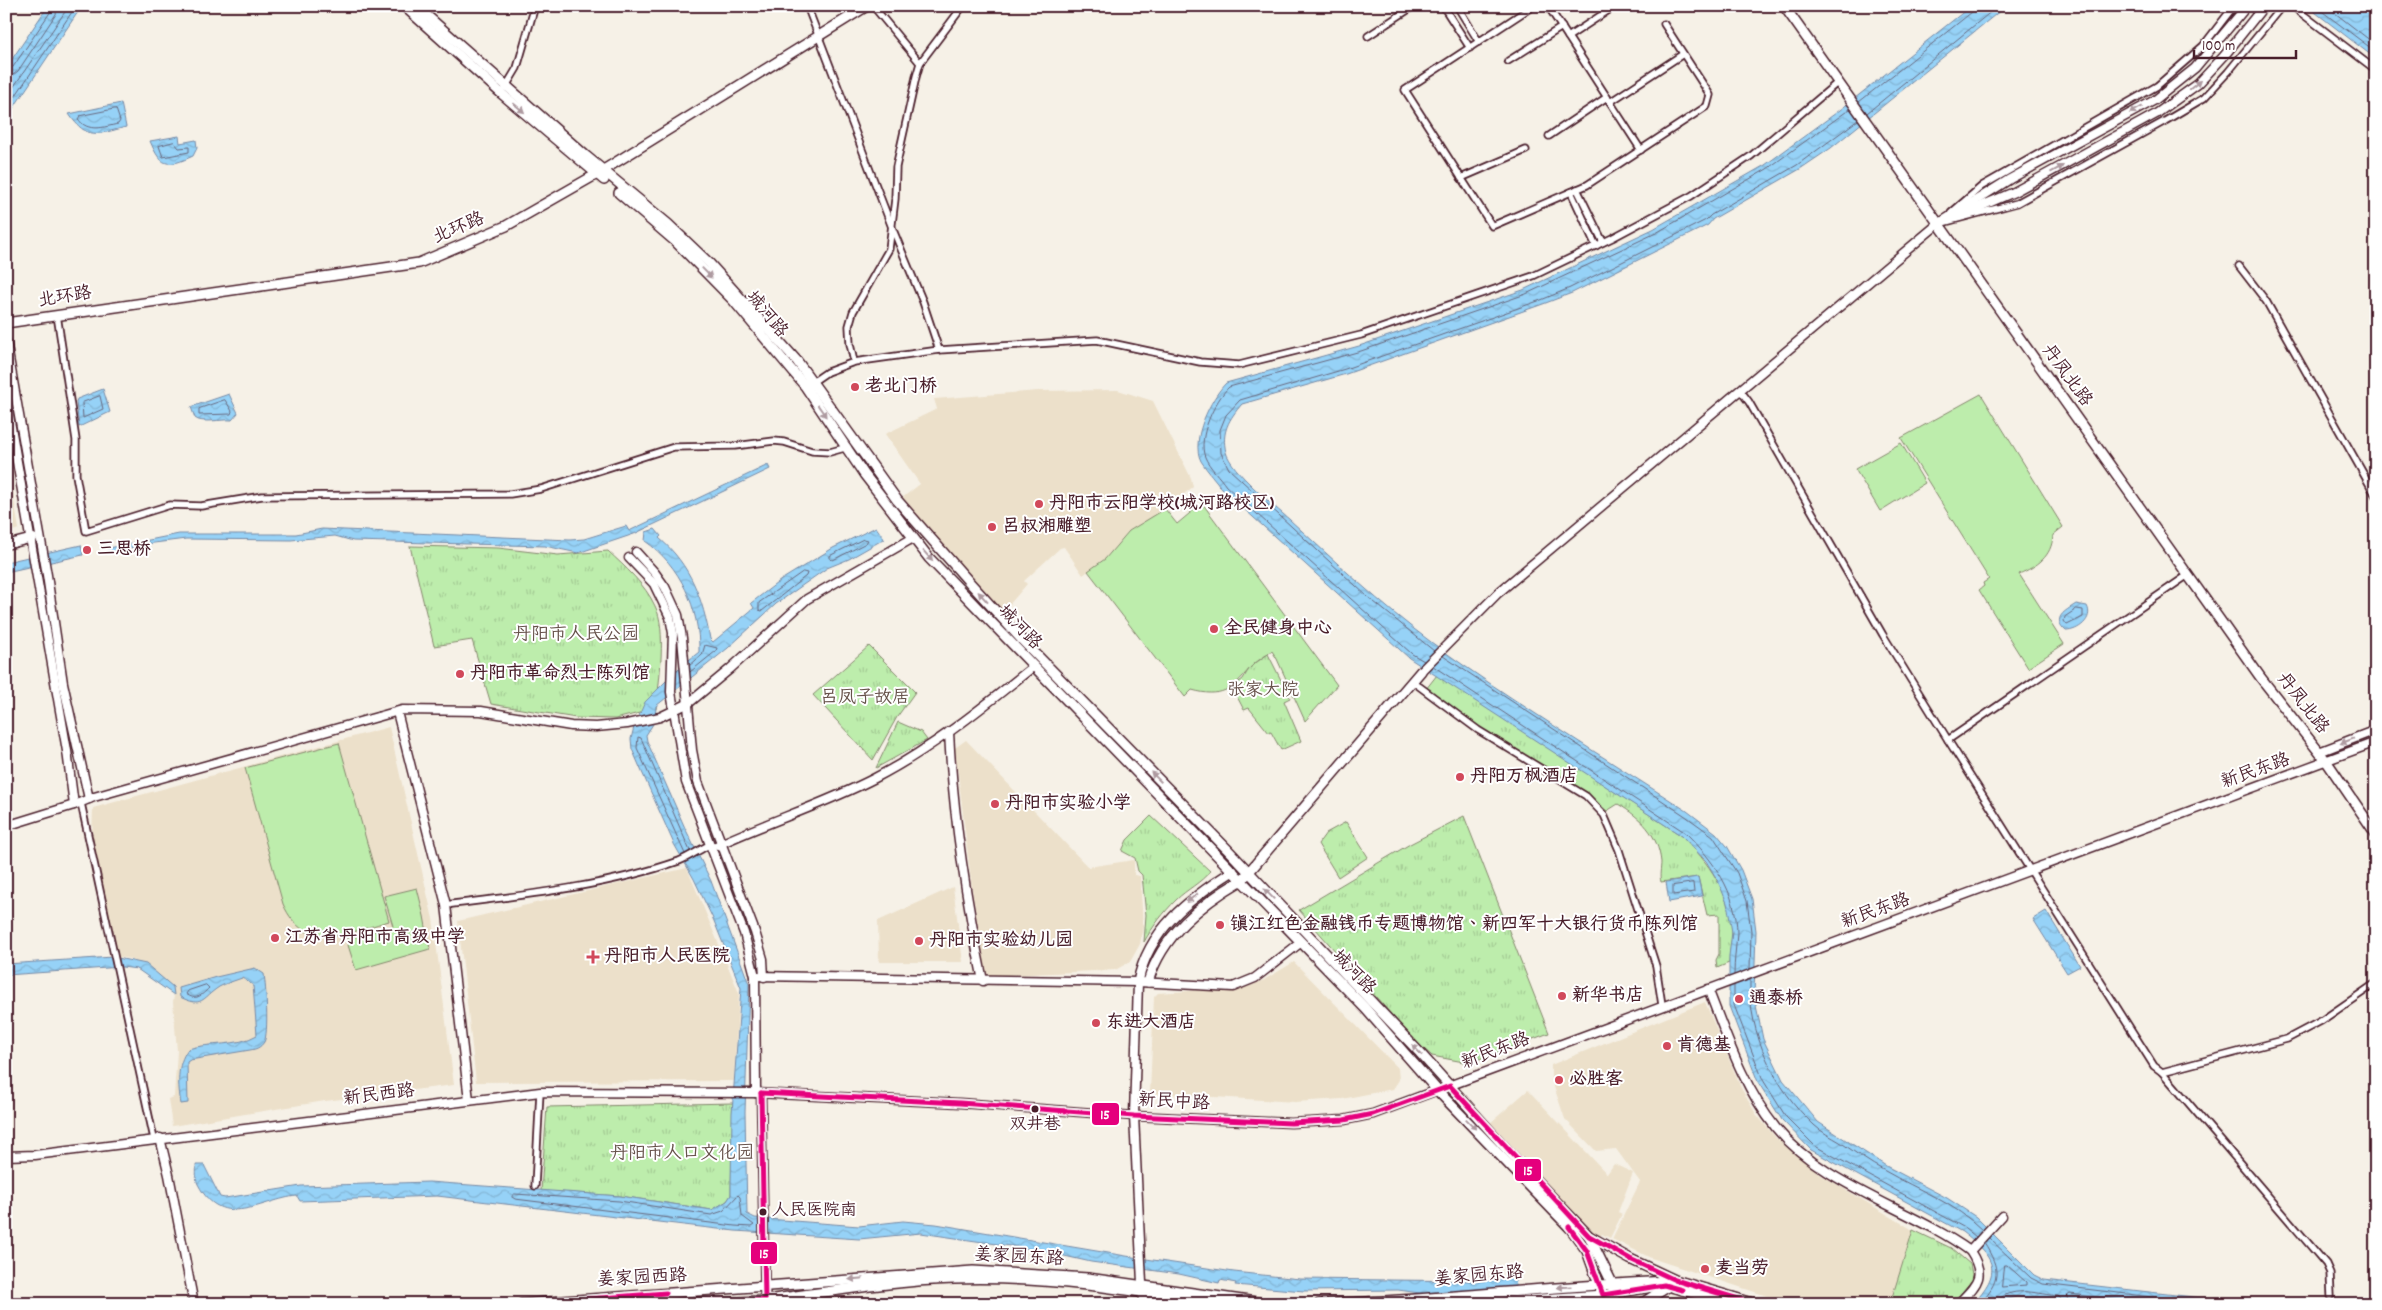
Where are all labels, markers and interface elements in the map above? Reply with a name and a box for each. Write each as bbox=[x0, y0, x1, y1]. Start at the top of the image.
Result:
scale bar bbox=[2194, 28, 2297, 60]
text: 100 m bbox=[2202, 36, 2235, 58]
one-way arrow bbox=[2189, 79, 2202, 90]
one-way arrow bbox=[512, 103, 525, 114]
one-way arrow bbox=[2129, 106, 2143, 115]
one-way arrow bbox=[2050, 164, 2063, 173]
street label: 北环路 bbox=[429, 207, 489, 251]
one-way arrow bbox=[700, 267, 712, 279]
street label: 北环路 bbox=[36, 281, 94, 315]
street label: 城河路 bbox=[739, 286, 793, 344]
street label: 丹凤北路 bbox=[2035, 340, 2097, 412]
place label: 老北门桥 bbox=[865, 375, 937, 400]
marker: 老北门桥 bbox=[849, 381, 861, 393]
one-way arrow bbox=[817, 404, 827, 418]
place label: 丹阳市云阳学校(城河路校区) bbox=[1049, 492, 1274, 517]
marker: 丹阳市云阳学校(城河路校区) bbox=[1033, 498, 1045, 510]
place label: 吕叔湘雕塑 bbox=[1002, 515, 1092, 540]
marker: 吕叔湘雕塑 bbox=[986, 521, 998, 533]
place label: 三思桥 bbox=[97, 538, 151, 563]
marker: 三思桥 bbox=[81, 544, 93, 556]
one-way arrow bbox=[922, 550, 934, 562]
one-way arrow bbox=[977, 591, 988, 604]
street label: 城河路 bbox=[991, 600, 1047, 656]
place label: 全民健身中心 bbox=[1224, 617, 1332, 642]
park label: 丹阳市人民公园 bbox=[513, 623, 639, 648]
marker: 全民健身中心 bbox=[1208, 623, 1220, 635]
place label: 丹阳市革命烈士陈列馆 bbox=[470, 662, 650, 687]
marker: 丹阳市革命烈士陈列馆 bbox=[454, 668, 466, 680]
street label: 丹凤北路 bbox=[2270, 668, 2334, 740]
park label: 张家大院 bbox=[1227, 679, 1299, 704]
park label: 吕凤子故居 bbox=[820, 686, 910, 711]
one-way arrow bbox=[2339, 737, 2354, 745]
street label: 新民东路 bbox=[2218, 748, 2294, 796]
place label: 丹阳万枫酒店 bbox=[1470, 765, 1578, 790]
one-way arrow bbox=[1150, 771, 1162, 783]
marker: 丹阳万枫酒店 bbox=[1454, 771, 1466, 783]
place label: 丹阳市实验小学 bbox=[1005, 792, 1131, 817]
marker: 丹阳市实验小学 bbox=[989, 798, 1001, 810]
one-way arrow bbox=[1263, 888, 1275, 900]
street label: 新民东路 bbox=[1838, 888, 1914, 936]
one-way arrow bbox=[1186, 893, 1199, 904]
place label: 镇江红色金融钱币专题博物馆、新四军十大银行货币陈列馆 bbox=[1230, 913, 1698, 938]
marker: 镇江红色金融钱币专题博物馆、新四军十大银行货币陈列馆 bbox=[1214, 919, 1226, 931]
place label: 江苏省丹阳市高级中学 bbox=[285, 926, 465, 951]
place label: 丹阳市实验幼儿园 bbox=[929, 929, 1073, 954]
marker: 江苏省丹阳市高级中学 bbox=[269, 932, 281, 944]
marker: 丹阳市实验幼儿园 bbox=[913, 935, 925, 947]
place label: 丹阳市人民医院 bbox=[604, 945, 730, 970]
street label: 城河路 bbox=[1325, 945, 1381, 1001]
marker: 丹阳市人民医院 bbox=[586, 950, 600, 964]
place label: 新华书店 bbox=[1572, 984, 1644, 1009]
place label: 通泰桥 bbox=[1749, 987, 1803, 1012]
marker: 新华书店 bbox=[1556, 990, 1568, 1002]
marker: 通泰桥 bbox=[1733, 993, 1745, 1005]
place label: 东进大酒店 bbox=[1106, 1011, 1196, 1036]
marker: 东进大酒店 bbox=[1090, 1017, 1102, 1029]
street label: 新民东路 bbox=[1458, 1027, 1534, 1077]
place label: 肯德基 bbox=[1677, 1034, 1731, 1059]
marker: 肯德基 bbox=[1661, 1040, 1673, 1052]
one-way arrow bbox=[1411, 1044, 1423, 1056]
place label: 必胜客 bbox=[1569, 1068, 1623, 1093]
marker: 必胜客 bbox=[1553, 1074, 1565, 1086]
street label: 新民西路 bbox=[342, 1079, 416, 1113]
street label: 新民中路 bbox=[1137, 1089, 1211, 1117]
line badge: 15 bbox=[1091, 1102, 1120, 1126]
marker: 双井巷 bbox=[1030, 1104, 1040, 1114]
text: 15 bbox=[1100, 1106, 1110, 1126]
place label: 双井巷 bbox=[1010, 1114, 1061, 1138]
one-way arrow bbox=[1465, 1118, 1477, 1130]
park label: 丹阳市人口文化园 bbox=[610, 1142, 754, 1167]
line badge: 15 bbox=[1514, 1158, 1542, 1182]
text: 15 bbox=[1523, 1162, 1533, 1182]
place label: 人民医院南 bbox=[772, 1200, 857, 1224]
marker: 人民医院南 bbox=[758, 1207, 768, 1217]
line badge: 15 bbox=[750, 1241, 778, 1265]
street label: 姜家园东路 bbox=[973, 1243, 1065, 1273]
text: 15 bbox=[759, 1245, 769, 1265]
place label: 麦当劳 bbox=[1715, 1257, 1769, 1282]
street label: 姜家园东路 bbox=[1433, 1261, 1525, 1293]
marker: 麦当劳 bbox=[1699, 1263, 1711, 1275]
street label: 姜家园西路 bbox=[596, 1264, 688, 1294]
one-way arrow bbox=[848, 1275, 864, 1283]
one-way arrow bbox=[1555, 1283, 1571, 1291]

